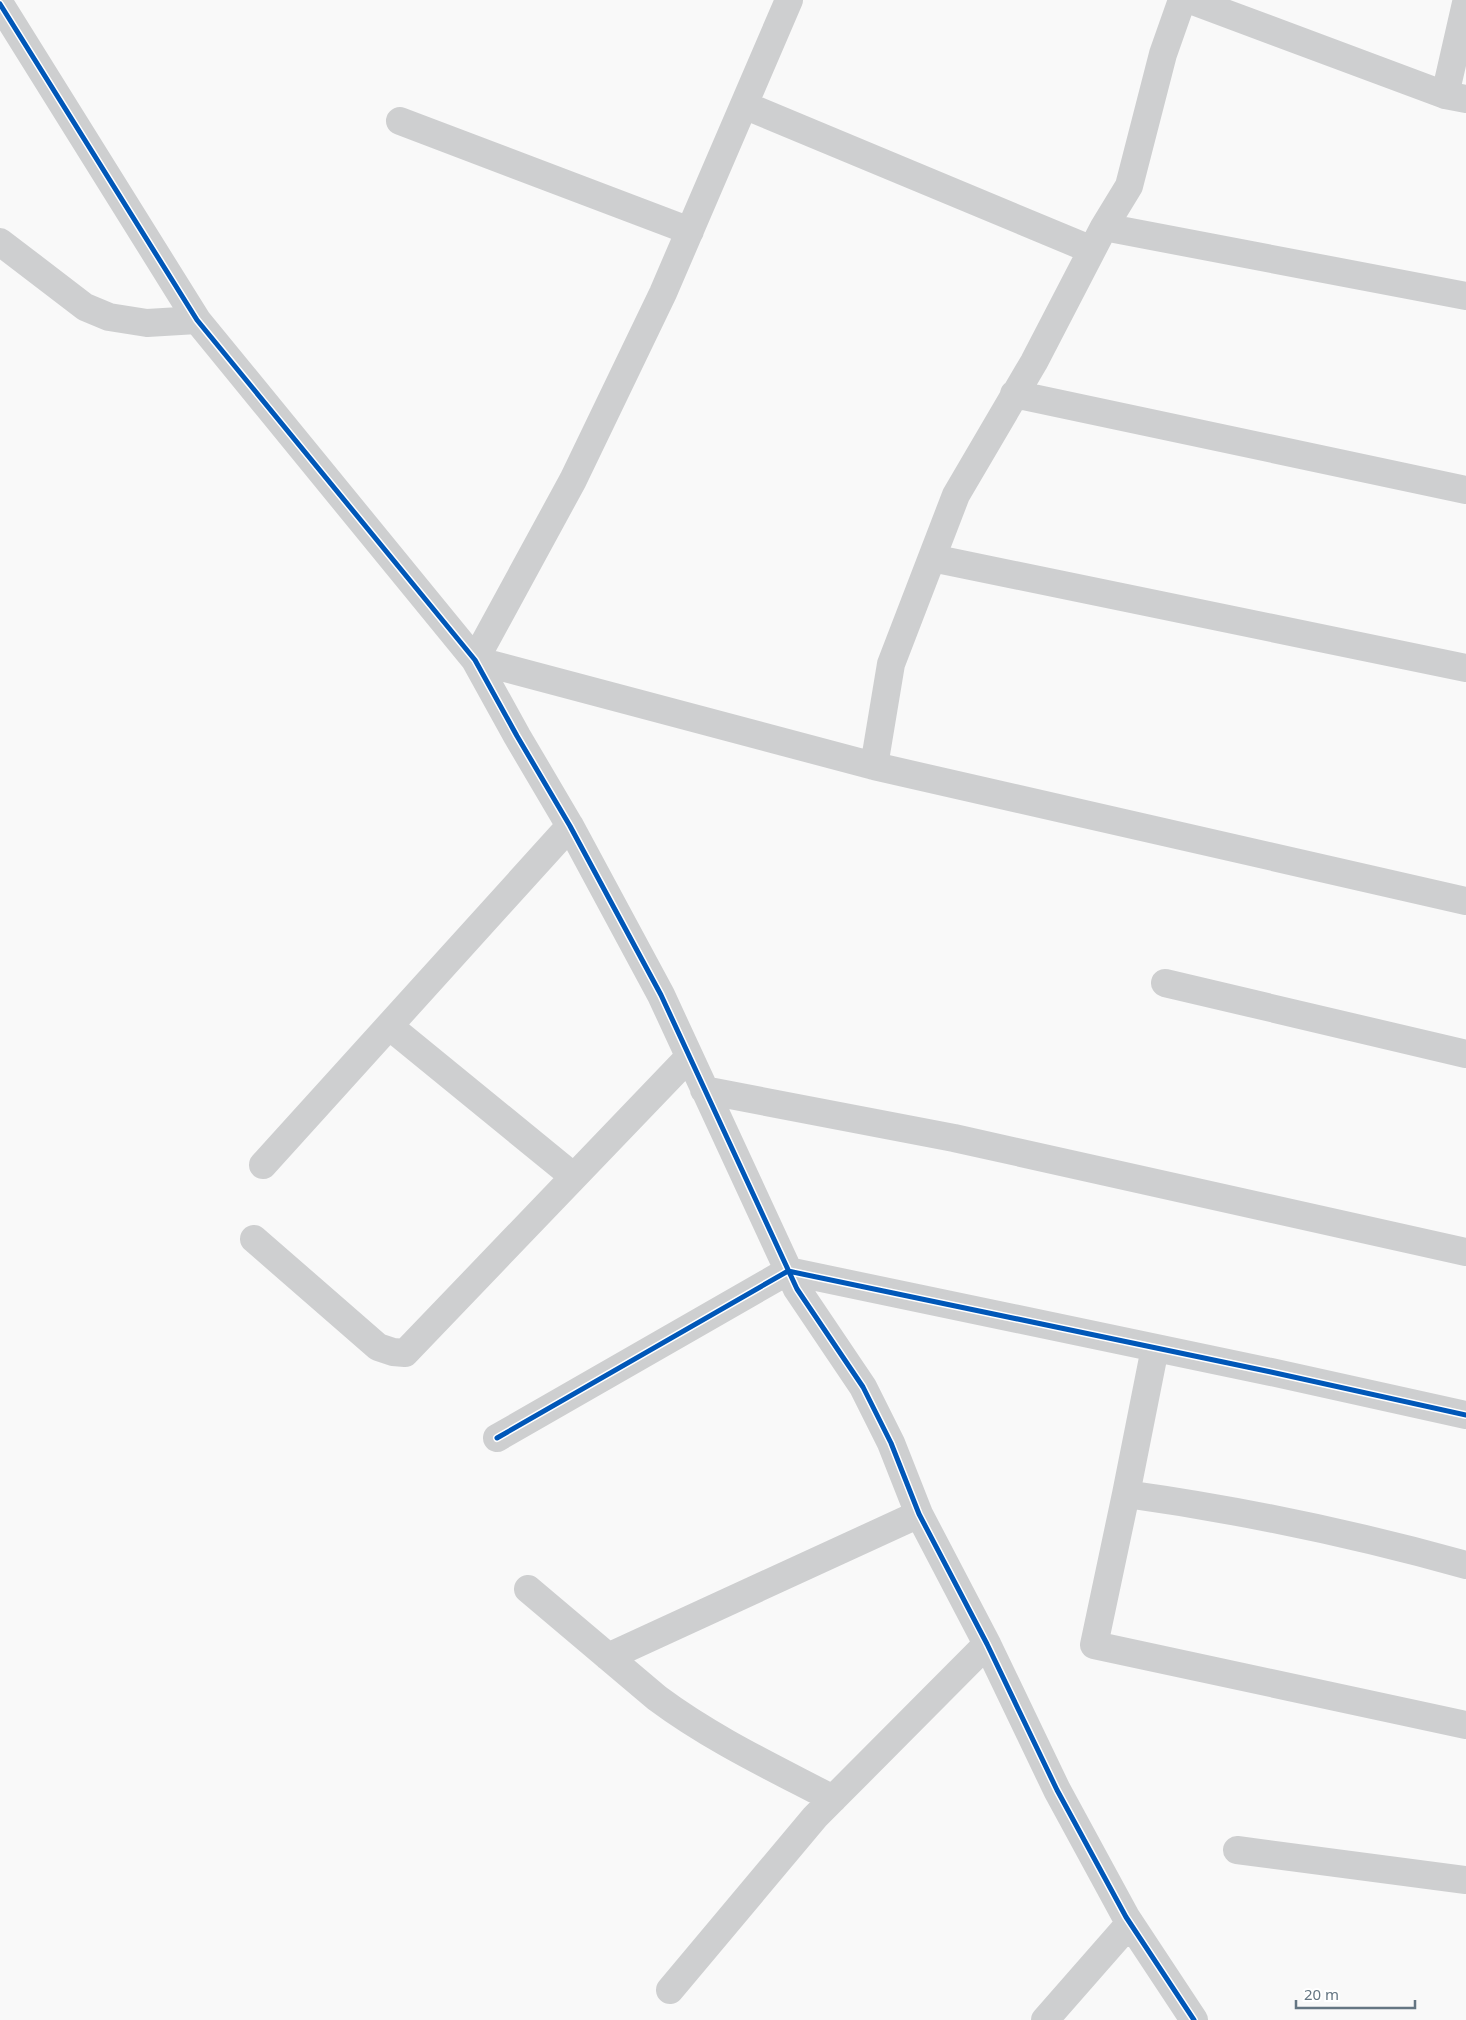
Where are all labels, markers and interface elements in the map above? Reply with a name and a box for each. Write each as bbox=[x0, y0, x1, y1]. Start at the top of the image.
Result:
scale bar bbox=[1296, 1978, 1415, 2010]
text: 20 m bbox=[1304, 1984, 1339, 2004]

